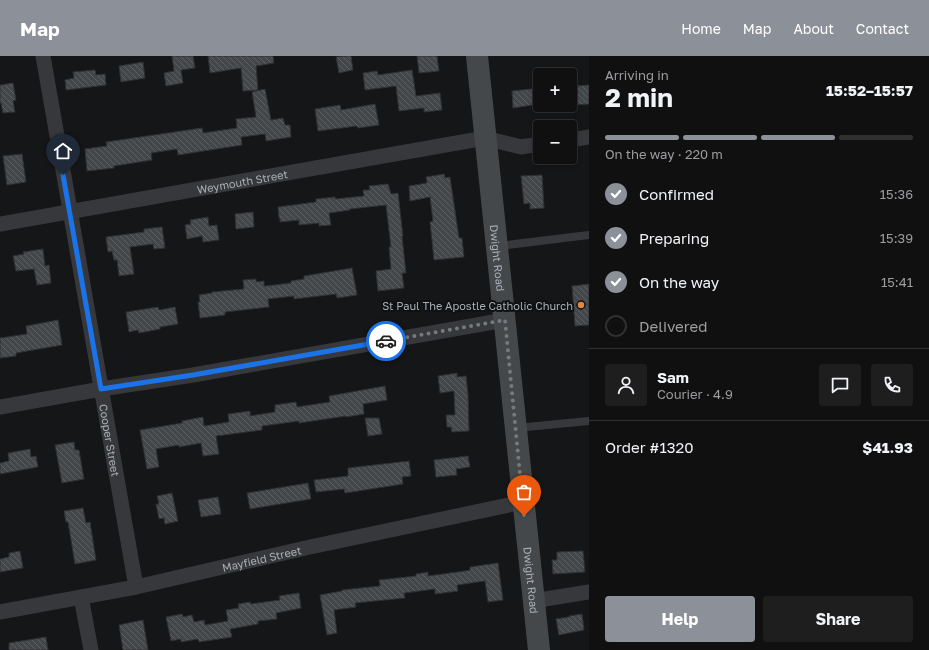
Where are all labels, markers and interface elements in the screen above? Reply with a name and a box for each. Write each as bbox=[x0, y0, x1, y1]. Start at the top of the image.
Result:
text: Map bbox=[20, 17, 60, 40]
text: Home bbox=[681, 20, 721, 37]
text: Map bbox=[743, 20, 771, 37]
text: About bbox=[793, 20, 834, 37]
text: Contact bbox=[856, 20, 909, 37]
text: Arriving in bbox=[605, 67, 669, 83]
map controls bbox=[533, 68, 577, 164]
button: + bbox=[533, 68, 577, 112]
text: 15:52–15:57 bbox=[826, 81, 913, 99]
text: 2 min bbox=[605, 82, 673, 113]
button: − bbox=[533, 120, 577, 164]
pin bbox=[46, 134, 80, 175]
icon: home bbox=[52, 140, 74, 162]
text: On the way · 220 m bbox=[605, 146, 723, 162]
street label: Weymouth Street bbox=[196, 167, 289, 195]
icon: check bbox=[605, 183, 627, 205]
text: Confirmed bbox=[639, 185, 714, 203]
text: 15:36 bbox=[880, 186, 913, 202]
street label: Dwight Road bbox=[488, 224, 508, 292]
icon: check bbox=[605, 227, 627, 249]
text: Preparing bbox=[639, 229, 709, 247]
text: 15:39 bbox=[880, 230, 913, 246]
icon: check bbox=[605, 271, 627, 293]
text: On the way bbox=[639, 273, 719, 291]
text: 15:41 bbox=[881, 274, 913, 290]
place label: St Paul The Apostle Catholic Church bbox=[382, 299, 573, 312]
marker: St Paul The Apostle Catholic Church bbox=[576, 300, 586, 310]
text: Delivered bbox=[639, 317, 707, 335]
courier bbox=[366, 321, 406, 361]
icon: car bbox=[375, 330, 397, 352]
button: person bbox=[605, 364, 647, 406]
button: chat bbox=[819, 364, 861, 406]
button: phone bbox=[871, 364, 913, 406]
text: Sam bbox=[657, 368, 689, 386]
text: Courier · 4.9 bbox=[657, 386, 733, 402]
street label: Cooper Street bbox=[98, 403, 123, 477]
text: Order #1320 bbox=[605, 438, 694, 456]
text: $41.93 bbox=[862, 438, 913, 456]
pin bbox=[507, 475, 541, 516]
icon: bag bbox=[513, 481, 535, 503]
street label: Mayfield Street bbox=[221, 543, 302, 574]
street label: Dwight Road bbox=[522, 546, 542, 614]
button: Help bbox=[605, 596, 755, 642]
button: Share bbox=[763, 596, 913, 642]

